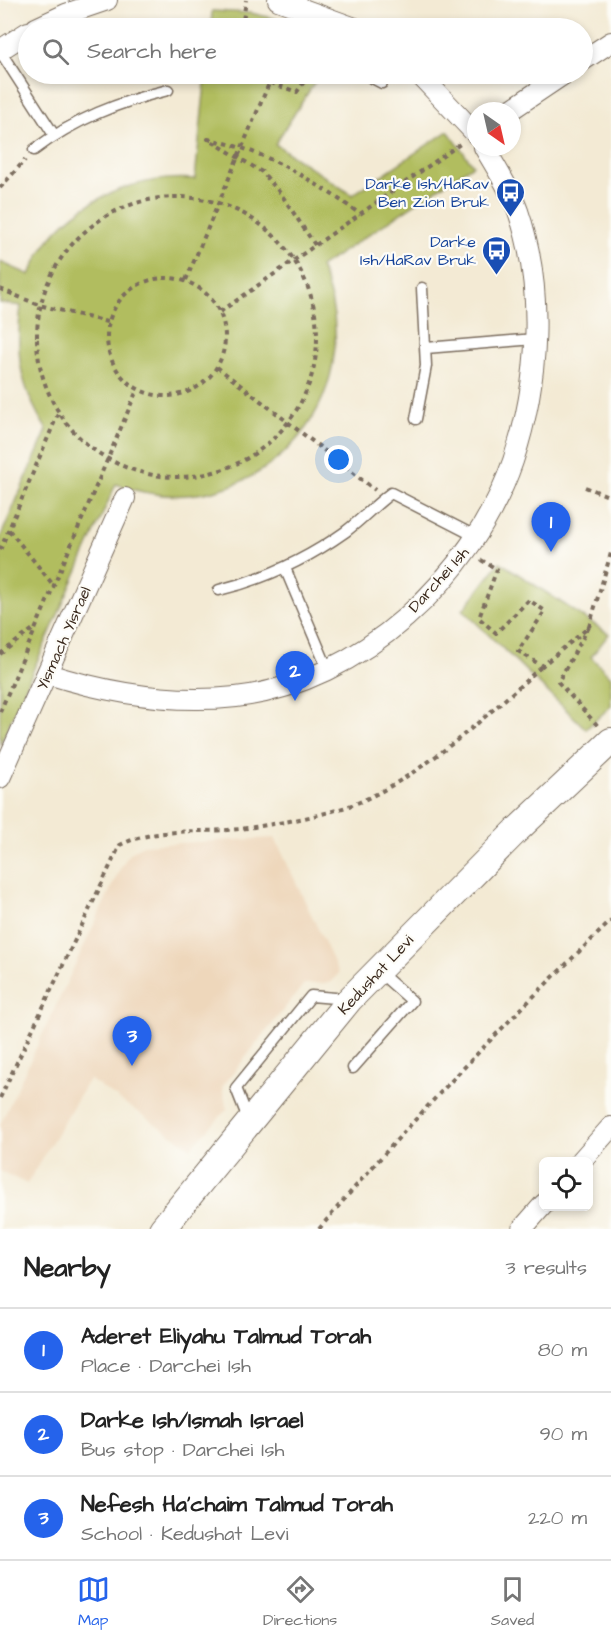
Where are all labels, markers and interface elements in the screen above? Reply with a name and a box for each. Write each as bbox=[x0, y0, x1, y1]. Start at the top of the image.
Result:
search box bbox=[18, 18, 593, 84]
icon: search bbox=[39, 35, 72, 68]
text: Search here bbox=[87, 36, 217, 67]
north arrow bbox=[467, 102, 521, 156]
place label: Darke Ish/HaRav Ben Zion Bruk bbox=[365, 173, 490, 213]
bus stop icon: Darke Ish/HaRav Ben Zion Bruk bbox=[494, 176, 526, 218]
place label: Darke Ish/HaRav Bruk bbox=[360, 231, 476, 271]
bus stop icon: Darke Ish/HaRav Bruk bbox=[481, 234, 513, 276]
your location bbox=[324, 445, 353, 474]
pin: 1 bbox=[532, 502, 570, 552]
street label: Darchei Ish bbox=[403, 542, 474, 617]
street label: Yismach Yisrael bbox=[31, 583, 97, 694]
pin: 2 bbox=[276, 652, 314, 701]
street label: Kedushat Levi bbox=[333, 929, 419, 1020]
pin: 3 bbox=[112, 1016, 152, 1066]
map controls bbox=[539, 1157, 593, 1211]
button: locate bbox=[539, 1157, 593, 1211]
text: Nearby bbox=[24, 1250, 111, 1286]
text: 3 results bbox=[505, 1254, 587, 1282]
text: Aderet Eliyahu Talmud Torah bbox=[81, 1321, 371, 1352]
text: 1 bbox=[42, 1336, 45, 1364]
text: 80 m bbox=[538, 1336, 587, 1364]
text: Place · Darchei Ish bbox=[81, 1352, 251, 1380]
text: Darke Ish/Ismah Israel bbox=[81, 1405, 304, 1436]
text: 2 bbox=[38, 1420, 49, 1448]
text: 90 m bbox=[539, 1420, 587, 1448]
text: Bus stop · Darchei Ish bbox=[81, 1436, 284, 1464]
text: Nefesh Ha'chaim Talmud Torah bbox=[81, 1489, 393, 1520]
text: 3 bbox=[38, 1504, 49, 1532]
text: 220 m bbox=[528, 1504, 587, 1532]
text: School · Kedushat Levi bbox=[81, 1520, 289, 1548]
tab: Map bbox=[77, 1573, 110, 1631]
tab: Directions bbox=[263, 1573, 337, 1631]
tab: Saved bbox=[491, 1573, 534, 1631]

